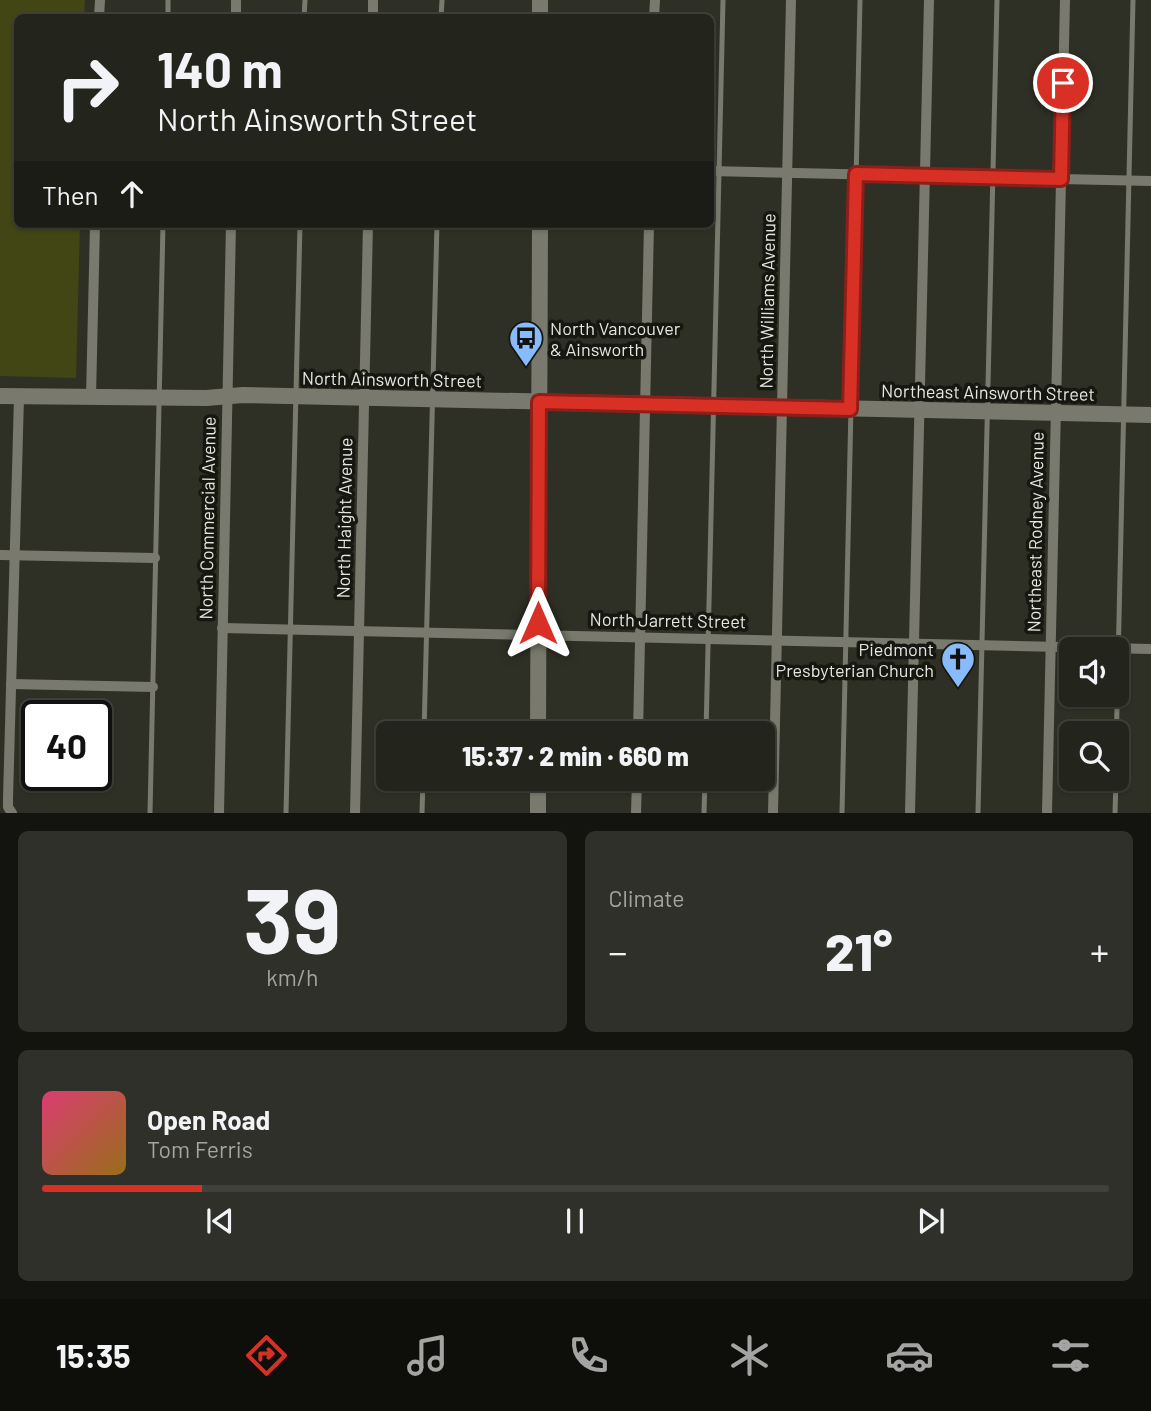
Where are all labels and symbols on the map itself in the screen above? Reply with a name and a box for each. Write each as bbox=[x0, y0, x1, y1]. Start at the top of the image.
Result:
pin bbox=[1033, 53, 1093, 113]
street label: North Williams Avenue bbox=[754, 213, 780, 389]
place label: North Vancouver & Ainsworth bbox=[550, 317, 681, 360]
bus stop icon: North Vancouver & Ainsworth bbox=[507, 319, 545, 368]
street label: North Ainsworth Street bbox=[302, 366, 482, 392]
street label: Northeast Ainsworth Street bbox=[881, 379, 1095, 405]
street label: North Commercial Avenue bbox=[194, 416, 220, 620]
street label: Northeast Rodney Avenue bbox=[1022, 431, 1048, 633]
street label: North Haight Avenue bbox=[332, 437, 356, 599]
position arrow bbox=[501, 586, 575, 660]
street label: North Jarrett Street bbox=[590, 608, 746, 632]
place label: Piedmont Presbyterian Church bbox=[776, 638, 934, 681]
church icon: Piedmont Presbyterian Church bbox=[939, 640, 977, 689]
speed limit sign: 40 bbox=[21, 700, 112, 791]

